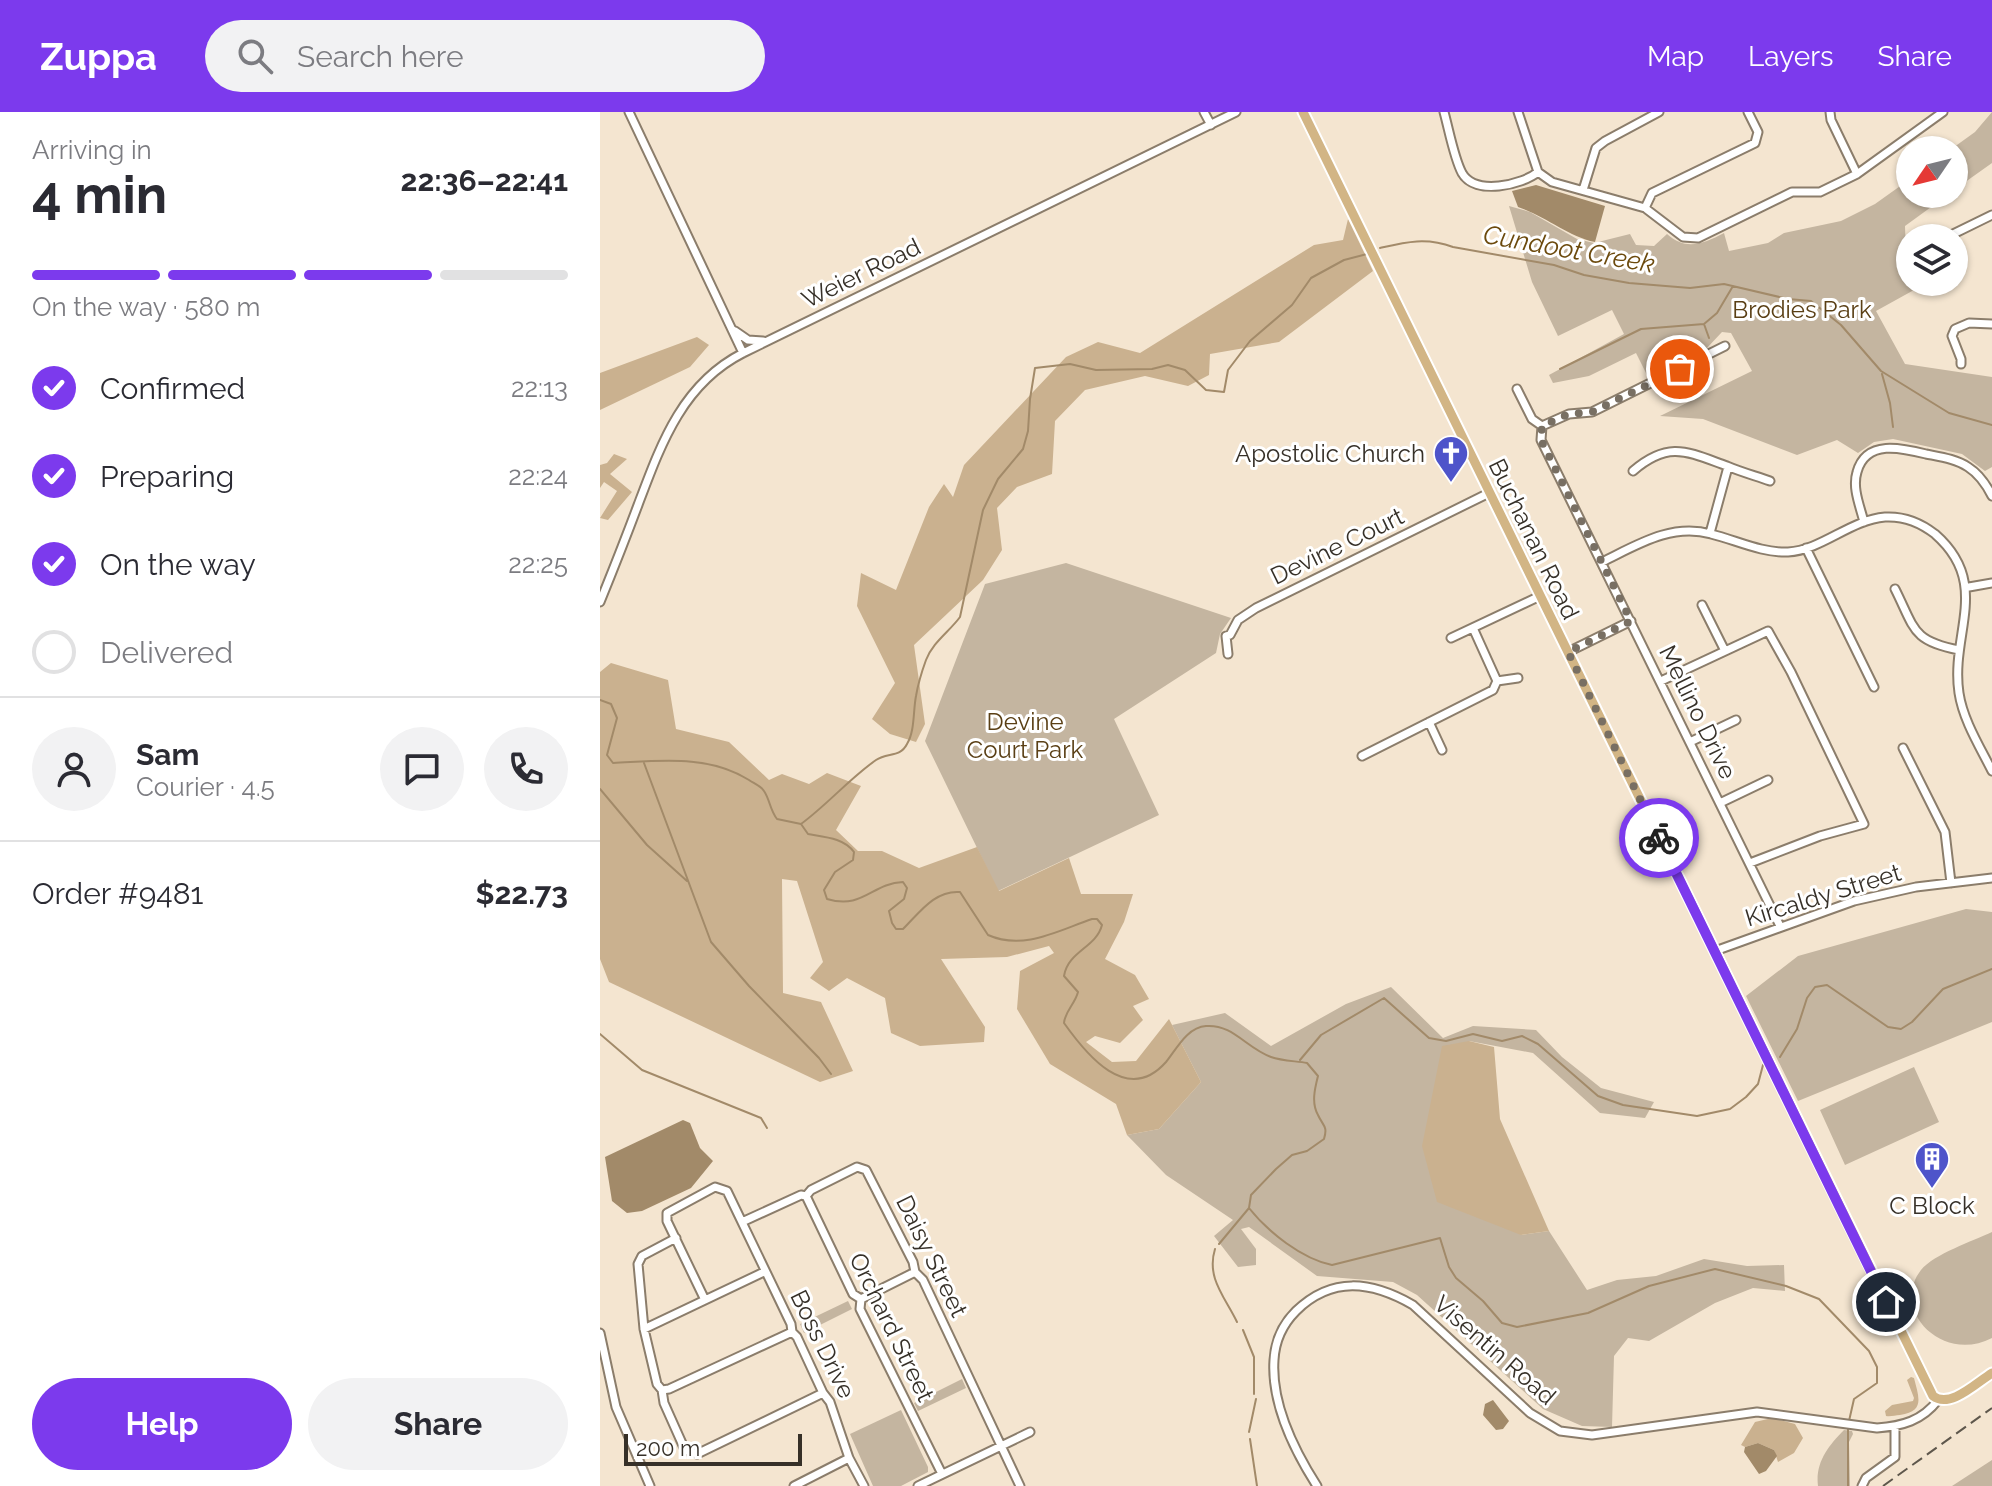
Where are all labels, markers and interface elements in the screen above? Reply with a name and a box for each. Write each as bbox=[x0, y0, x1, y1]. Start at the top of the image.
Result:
search box bbox=[205, 20, 765, 92]
text: Zuppa bbox=[40, 34, 157, 79]
icon: search bbox=[233, 34, 277, 78]
text: Search here bbox=[297, 39, 464, 74]
text: Map bbox=[1647, 40, 1704, 73]
text: Layers bbox=[1748, 40, 1834, 73]
text: Share bbox=[1878, 40, 1952, 73]
text: Arriving in bbox=[32, 135, 152, 165]
north arrow bbox=[1896, 136, 1968, 208]
map controls bbox=[1896, 136, 1968, 296]
text: 22:36–22:41 bbox=[401, 163, 568, 198]
text: 4 min bbox=[32, 164, 167, 225]
water label: Cundoot Creek bbox=[1481, 219, 1657, 279]
button: layers bbox=[1896, 224, 1968, 296]
street label: Weier Road bbox=[797, 232, 925, 314]
text: On the way · 580 m bbox=[32, 292, 260, 322]
park label: Brodies Park bbox=[1732, 295, 1872, 324]
pin bbox=[1646, 335, 1714, 403]
icon: bag bbox=[1658, 347, 1702, 391]
icon: check bbox=[32, 366, 76, 410]
text: Confirmed bbox=[100, 371, 245, 406]
text: 22:13 bbox=[511, 373, 568, 403]
church icon: Apostolic Church bbox=[1432, 434, 1470, 484]
place label: Apostolic Church bbox=[1235, 439, 1425, 468]
icon: check bbox=[32, 454, 76, 498]
street label: Buchanan Road bbox=[1483, 454, 1585, 624]
text: Preparing bbox=[100, 459, 234, 494]
text: 22:24 bbox=[508, 461, 568, 491]
street label: Devine Court bbox=[1266, 501, 1408, 591]
icon: check bbox=[32, 542, 76, 586]
text: On the way bbox=[100, 547, 256, 582]
text: 22:25 bbox=[508, 549, 568, 579]
text: Delivered bbox=[100, 635, 233, 670]
street label: Mellino Drive bbox=[1653, 641, 1743, 783]
park label: Devine Court Park bbox=[967, 707, 1084, 764]
button: person bbox=[32, 727, 116, 811]
button: chat bbox=[380, 727, 464, 811]
button: phone bbox=[484, 727, 568, 811]
text: Sam bbox=[136, 737, 199, 772]
text: Courier · 4.5 bbox=[136, 772, 275, 802]
courier bbox=[1619, 798, 1699, 878]
icon: bike bbox=[1637, 816, 1681, 860]
street label: Kircaldy Street bbox=[1742, 858, 1904, 932]
text: Order #9481 bbox=[32, 876, 203, 911]
text: $22.73 bbox=[475, 876, 568, 911]
building icon: C Block bbox=[1913, 1140, 1951, 1190]
street label: Daisy Street bbox=[890, 1190, 974, 1322]
place label: C Block bbox=[1889, 1191, 1975, 1220]
street label: Orchard Street bbox=[843, 1248, 941, 1406]
pin bbox=[1852, 1268, 1920, 1336]
icon: home bbox=[1864, 1280, 1908, 1324]
street label: Boss Drive bbox=[784, 1285, 862, 1403]
street label: Visentin Road bbox=[1428, 1289, 1562, 1411]
button: Help bbox=[32, 1378, 292, 1470]
button: Share bbox=[308, 1378, 568, 1470]
scale bar bbox=[624, 1430, 802, 1466]
text: 200 m bbox=[636, 1435, 700, 1461]

